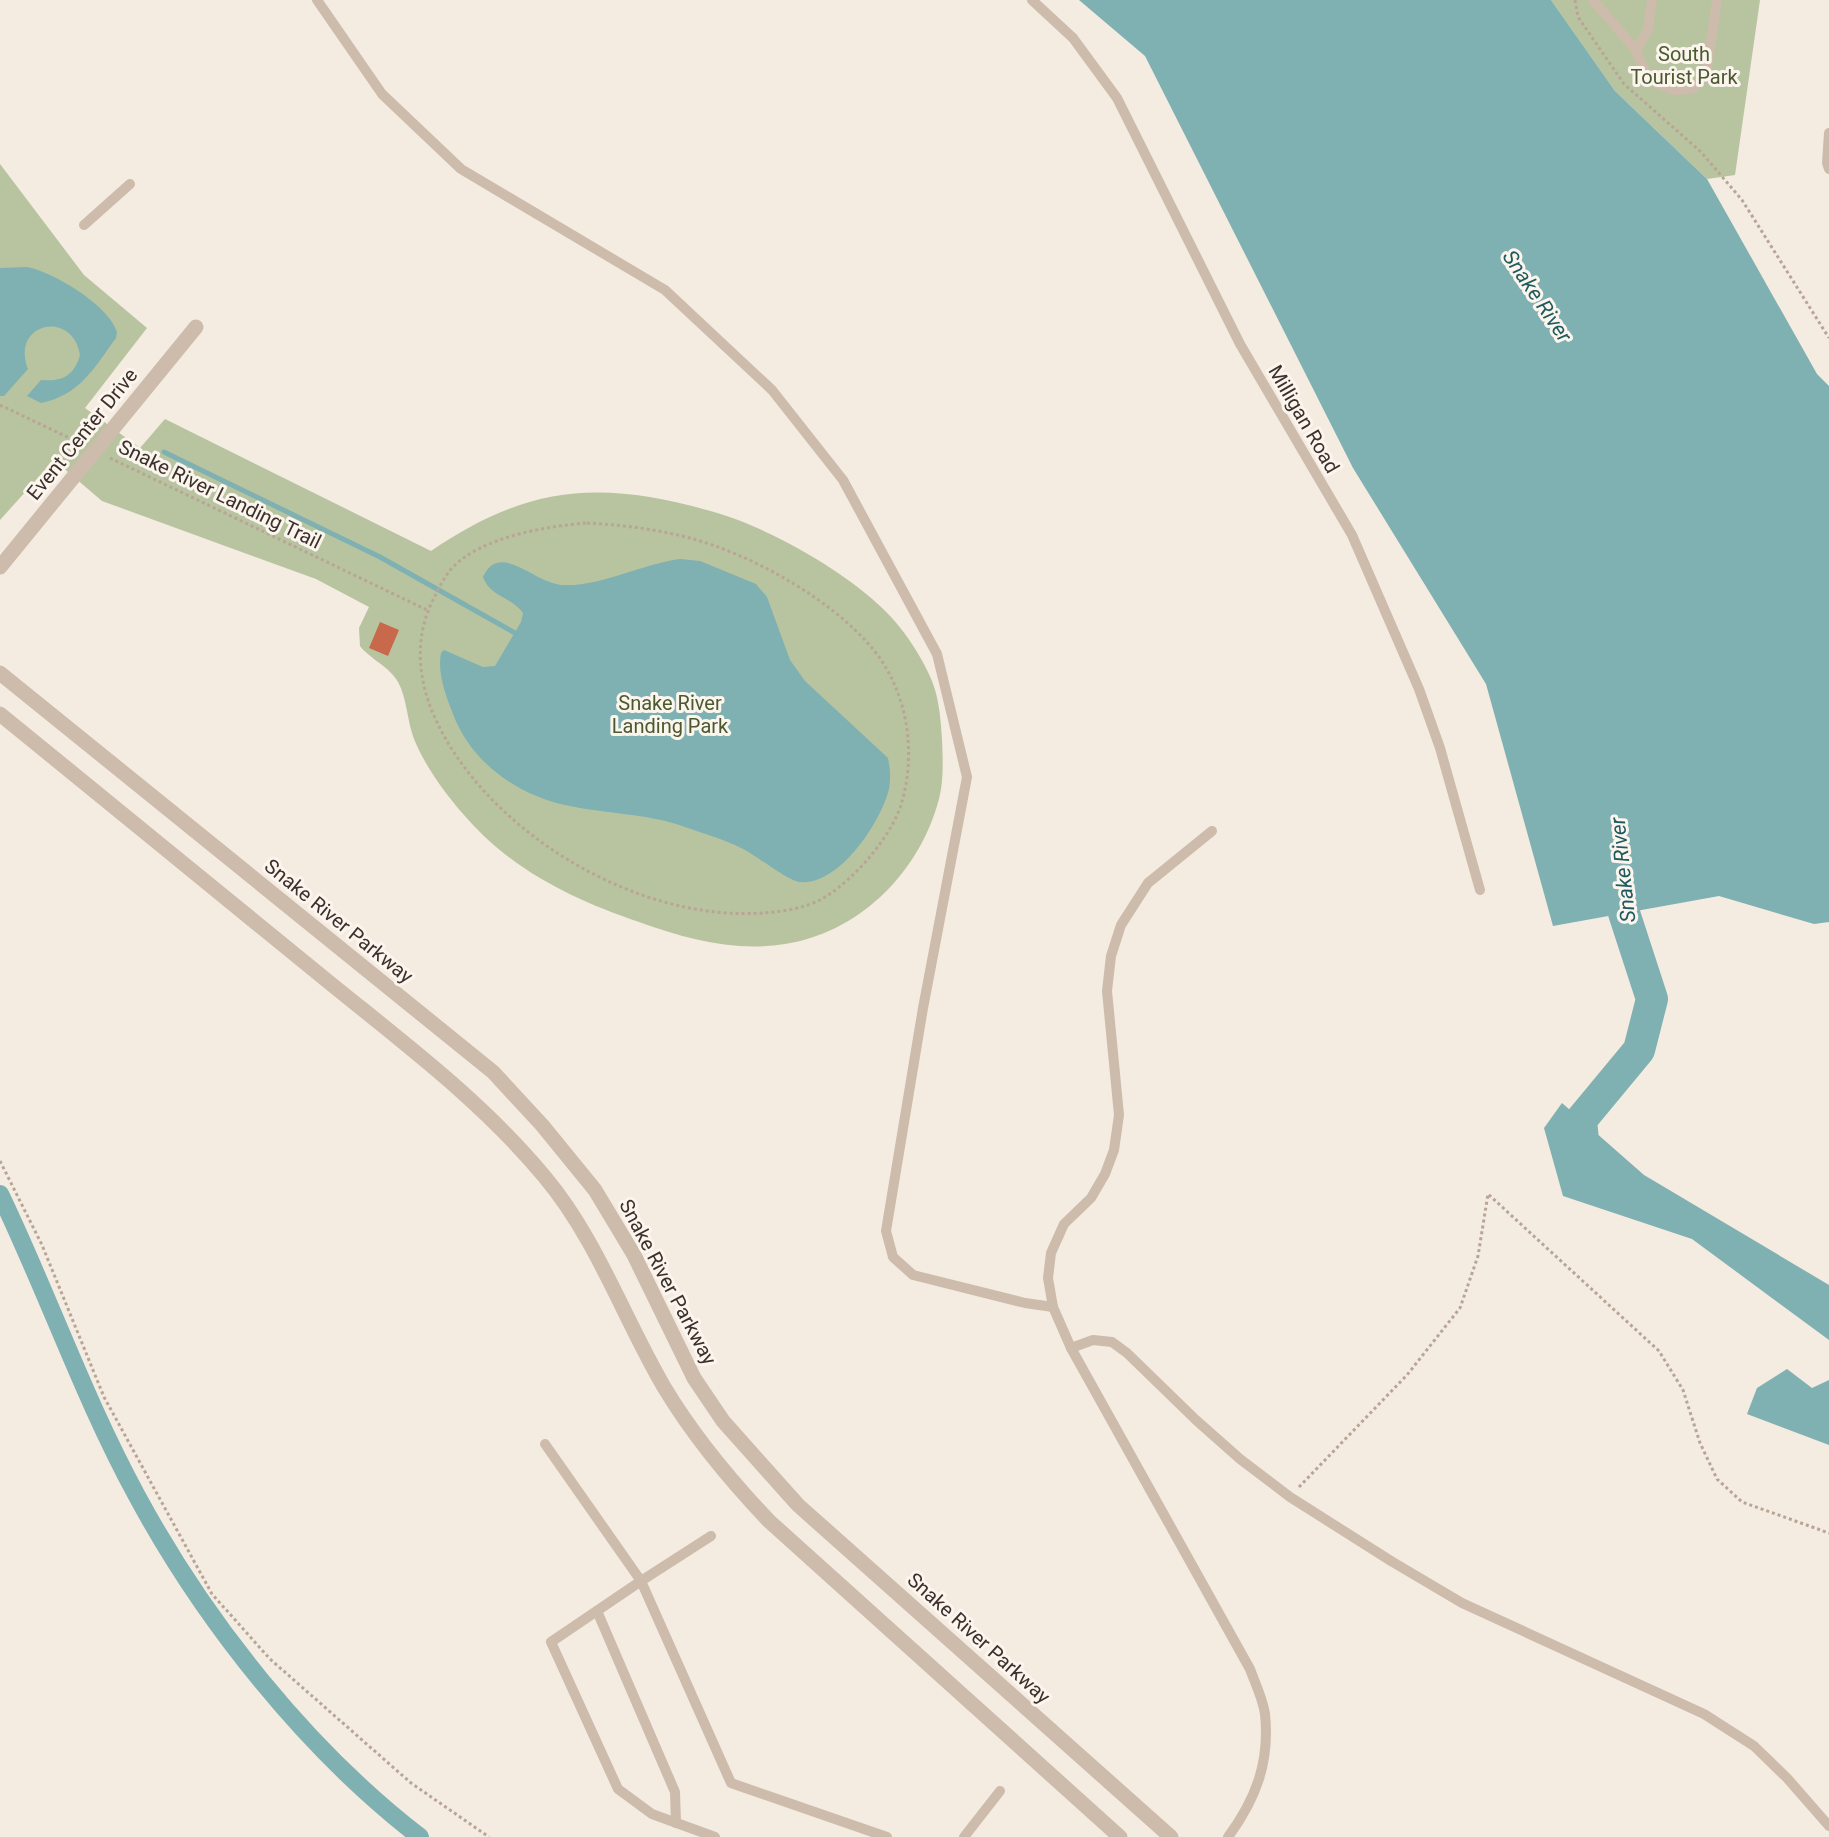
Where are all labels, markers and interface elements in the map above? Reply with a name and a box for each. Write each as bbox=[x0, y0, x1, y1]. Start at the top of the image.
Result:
park label: South Tourist Park bbox=[1630, 42, 1738, 89]
water label: Snake River bbox=[1498, 246, 1577, 347]
street label: Milligan Road bbox=[1263, 361, 1345, 477]
street label: Event Center Drive bbox=[22, 363, 142, 505]
street label: Snake River Landing Trail bbox=[115, 434, 325, 554]
park label: Snake River Landing Park bbox=[612, 691, 729, 738]
water label: Snake River bbox=[1605, 815, 1640, 924]
street label: Snake River Parkway bbox=[260, 854, 418, 989]
street label: Snake River Parkway bbox=[614, 1195, 722, 1369]
street label: Snake River Parkway bbox=[903, 1568, 1056, 1709]

